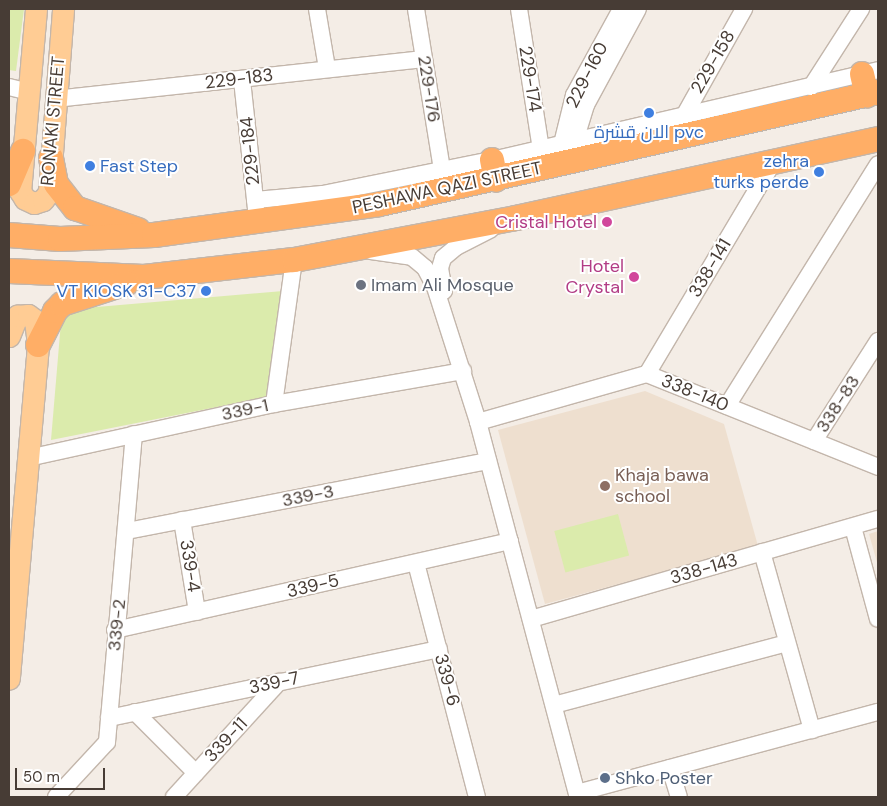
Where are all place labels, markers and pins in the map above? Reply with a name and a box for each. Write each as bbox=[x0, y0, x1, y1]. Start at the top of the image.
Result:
marker: الان قشرة pvc bbox=[643, 107, 655, 119]
place label: الان قشرة pvc bbox=[594, 121, 704, 143]
place label: zehra turks perde bbox=[713, 151, 809, 193]
place label: Fast Step bbox=[100, 155, 178, 177]
marker: Fast Step bbox=[84, 160, 96, 172]
marker: zehra turks perde bbox=[813, 166, 825, 178]
place label: Cristal Hotel bbox=[495, 211, 597, 233]
marker: Cristal Hotel bbox=[601, 216, 613, 228]
place label: Hotel Crystal bbox=[565, 256, 624, 298]
marker: Hotel Crystal bbox=[628, 271, 640, 283]
place label: Imam Ali Mosque bbox=[371, 274, 514, 296]
marker: Imam Ali Mosque bbox=[355, 279, 367, 291]
place label: VT KIOSK 31-C37 bbox=[56, 280, 196, 302]
marker: VT KIOSK 31-C37 bbox=[200, 285, 212, 297]
place label: Khaja bawa school bbox=[615, 465, 709, 508]
marker: Khaja bawa school bbox=[599, 480, 611, 492]
place label: Shko Poster bbox=[615, 767, 713, 789]
marker: Shko Poster bbox=[599, 772, 611, 784]

